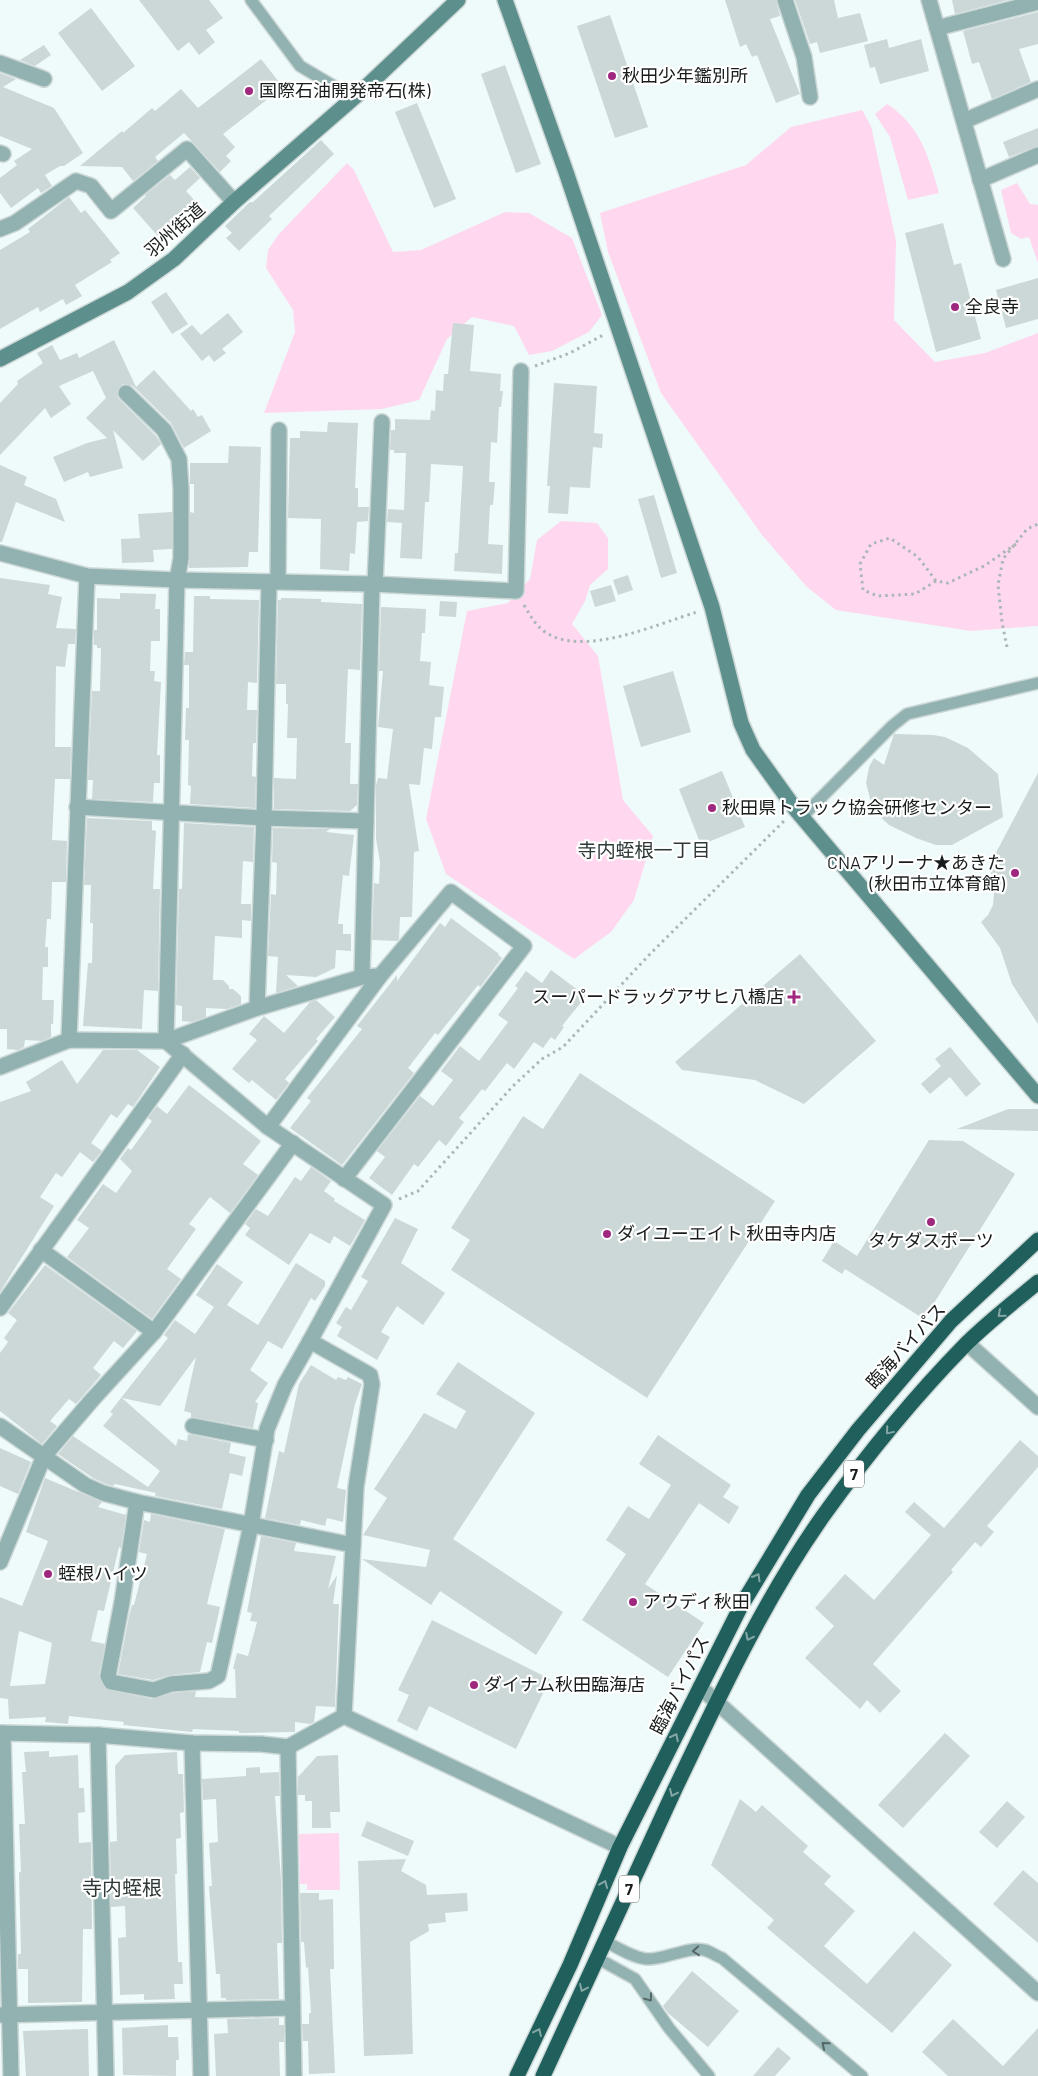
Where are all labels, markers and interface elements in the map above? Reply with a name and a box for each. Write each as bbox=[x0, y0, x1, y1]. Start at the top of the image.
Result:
place label: 秋田少年鑑別所 bbox=[622, 64, 748, 86]
marker: 秋田少年鑑別所 bbox=[606, 70, 618, 82]
place label: 国際石油開発帝石(株) bbox=[259, 79, 431, 101]
marker: 国際石油開発帝石(株) bbox=[243, 85, 255, 97]
street label: 羽州街道 bbox=[140, 197, 209, 261]
place label: 全良寺 bbox=[965, 295, 1019, 317]
marker: 全良寺 bbox=[949, 301, 961, 313]
place label: 秋田県トラック協会研修センター bbox=[722, 796, 992, 818]
marker: 秋田県トラック協会研修センター bbox=[706, 802, 718, 814]
district label: 寺内蛭根一丁目 bbox=[577, 838, 711, 861]
place label: CNAアリーナ★あきた (秋田市立体育館) bbox=[827, 851, 1005, 894]
marker: CNAアリーナ★あきた (秋田市立体育館) bbox=[1009, 867, 1021, 879]
place label: スーパードラッグアサヒ八橋店 bbox=[532, 985, 784, 1007]
marker: スーパードラッグアサヒ八橋店 bbox=[788, 991, 800, 1003]
marker: タケダスポーツ bbox=[925, 1216, 937, 1228]
place label: ダイユーエイト 秋田寺内店 bbox=[617, 1222, 836, 1244]
marker: ダイユーエイト 秋田寺内店 bbox=[601, 1228, 613, 1240]
place label: タケダスポーツ bbox=[868, 1229, 994, 1251]
street label: 臨海バイパス bbox=[861, 1298, 949, 1393]
one-way arrow bbox=[998, 1308, 1007, 1316]
one-way arrow bbox=[887, 1425, 895, 1434]
road number: 7 bbox=[844, 1460, 864, 1488]
place label: 蛭根ハイツ bbox=[58, 1562, 148, 1584]
marker: 蛭根ハイツ bbox=[42, 1568, 54, 1580]
one-way arrow bbox=[751, 1573, 761, 1582]
place label: アウディ秋田 bbox=[643, 1590, 750, 1612]
marker: アウディ秋田 bbox=[627, 1596, 639, 1608]
street label: 臨海バイパス bbox=[645, 1632, 713, 1737]
one-way arrow bbox=[745, 1632, 755, 1641]
place label: ダイナム秋田臨海店 bbox=[484, 1673, 645, 1695]
marker: ダイナム秋田臨海店 bbox=[468, 1679, 480, 1691]
one-way arrow bbox=[669, 1733, 679, 1742]
one-way arrow bbox=[670, 1788, 680, 1797]
district label: 寺内蛭根 bbox=[82, 1875, 162, 1899]
road number: 7 bbox=[619, 1876, 639, 1902]
one-way arrow bbox=[598, 1880, 609, 1889]
one-way arrow bbox=[691, 1945, 699, 1956]
one-way arrow bbox=[579, 1983, 589, 1992]
one-way arrow bbox=[643, 1992, 651, 2001]
one-way arrow bbox=[532, 2028, 542, 2037]
one-way arrow bbox=[822, 2042, 831, 2050]

